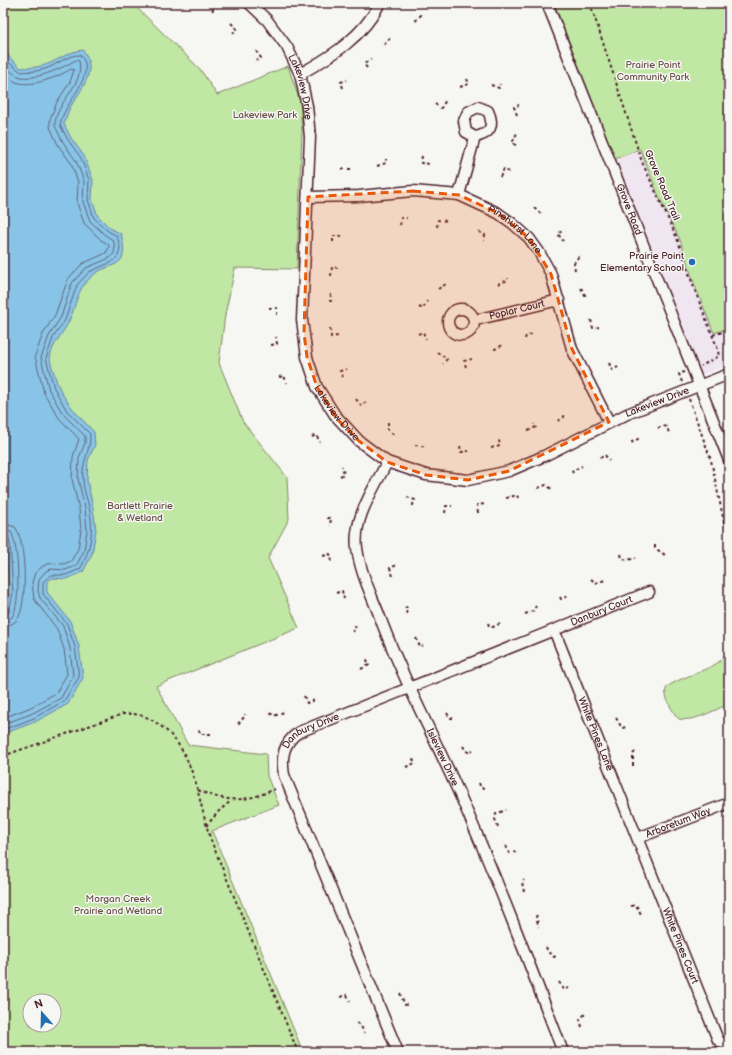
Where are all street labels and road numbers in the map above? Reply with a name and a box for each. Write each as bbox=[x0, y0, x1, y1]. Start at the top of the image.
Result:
street label: Lakeview Drive bbox=[285, 52, 314, 120]
street label: Grove Road Trail bbox=[642, 148, 682, 222]
street label: Grove Road bbox=[614, 182, 645, 237]
street label: Pinehurst Lane bbox=[486, 203, 544, 256]
street label: Poplar Court bbox=[488, 298, 546, 322]
street label: Lakeview Drive bbox=[311, 383, 362, 444]
street label: Lakeview Drive bbox=[623, 384, 691, 420]
street label: Danbury Court bbox=[569, 593, 634, 629]
street label: White Pines Lane bbox=[575, 695, 616, 773]
street label: Danbury Drive bbox=[280, 711, 341, 751]
street label: Isleview Drive bbox=[424, 727, 461, 788]
street label: Arboretum Way bbox=[644, 805, 713, 840]
street label: White Pines Court bbox=[660, 906, 701, 986]

